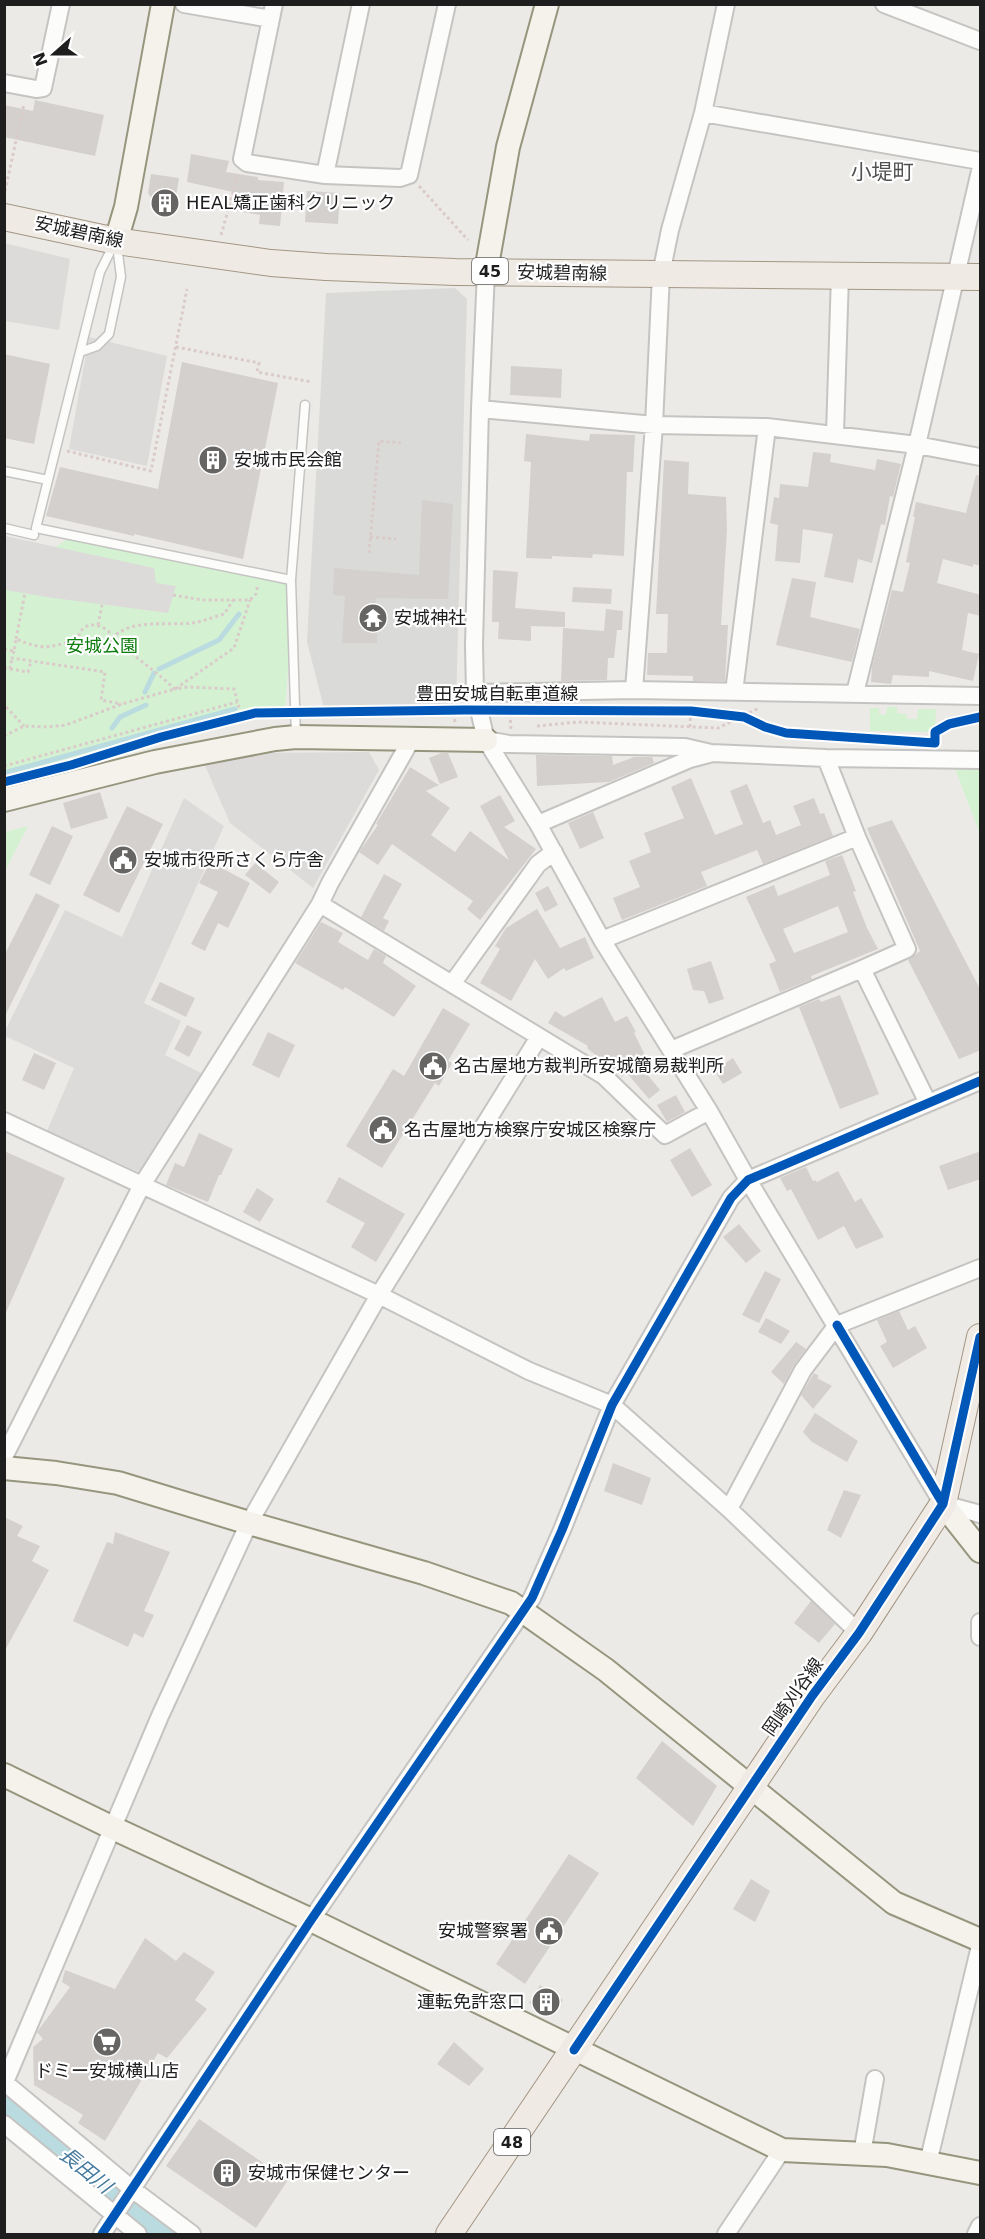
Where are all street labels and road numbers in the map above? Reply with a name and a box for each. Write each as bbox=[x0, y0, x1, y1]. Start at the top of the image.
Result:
street label: 安城碧南線 bbox=[33, 212, 125, 251]
road number: 45 bbox=[472, 258, 508, 284]
street label: 安城碧南線 bbox=[517, 261, 607, 284]
street label: 豊田安城自転車道線 bbox=[416, 683, 578, 704]
street label: 岡崎刈谷線 bbox=[758, 1654, 827, 1740]
road number: 48 bbox=[494, 2129, 530, 2155]

